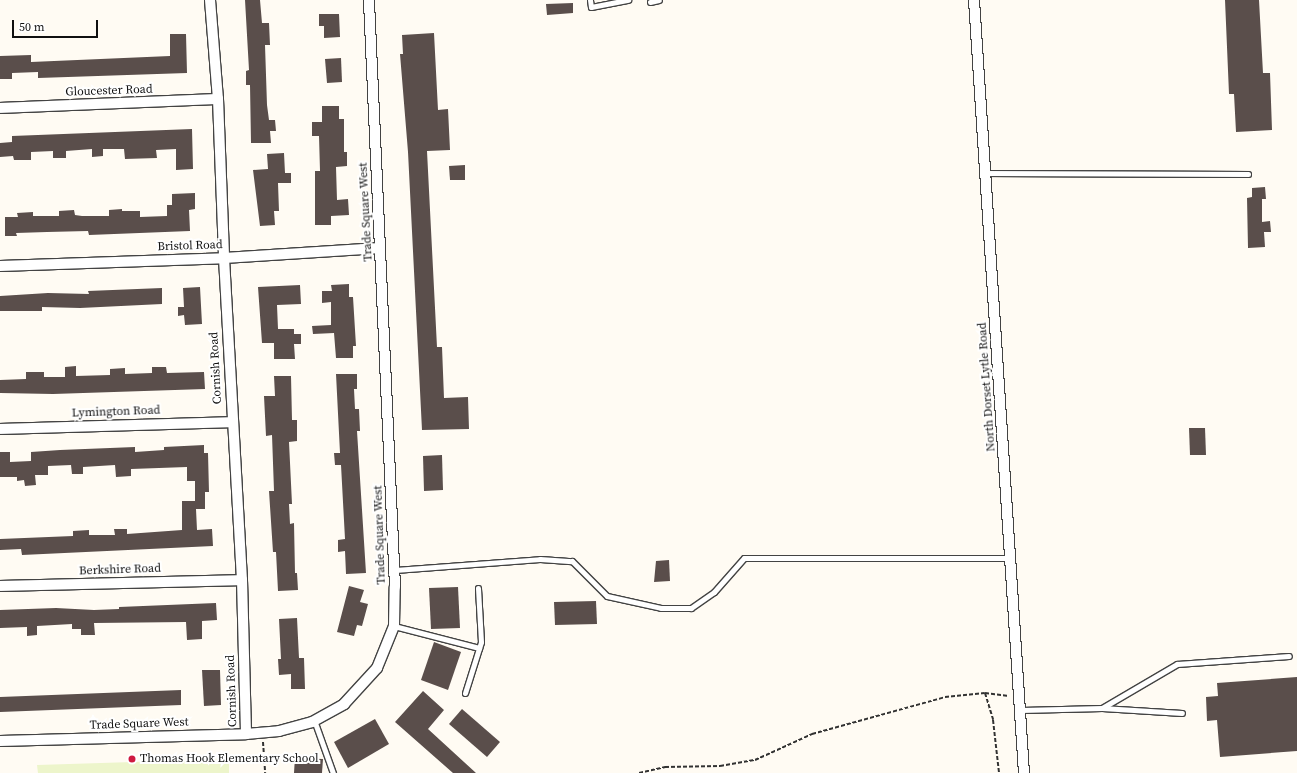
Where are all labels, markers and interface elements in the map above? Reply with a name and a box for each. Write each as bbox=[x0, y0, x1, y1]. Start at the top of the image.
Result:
scale bar bbox=[14, 12, 100, 38]
text: 50 m bbox=[19, 19, 45, 35]
street label: Gloucester Road bbox=[65, 82, 153, 100]
street label: Trade Square West bbox=[356, 162, 376, 262]
street label: Bristol Road bbox=[157, 238, 223, 254]
street label: North Dorset Lytle Road bbox=[975, 322, 999, 452]
street label: Cornish Road bbox=[207, 331, 225, 405]
street label: Lymington Road bbox=[72, 403, 160, 421]
street label: Trade Square West bbox=[371, 485, 389, 585]
street label: Berkshire Road bbox=[79, 561, 161, 579]
street label: Cornish Road bbox=[224, 655, 240, 727]
street label: Trade Square West bbox=[89, 715, 189, 733]
place label: Thomas Hook Elementary School bbox=[140, 752, 318, 766]
marker: Thomas Hook Elementary School bbox=[127, 754, 137, 764]

